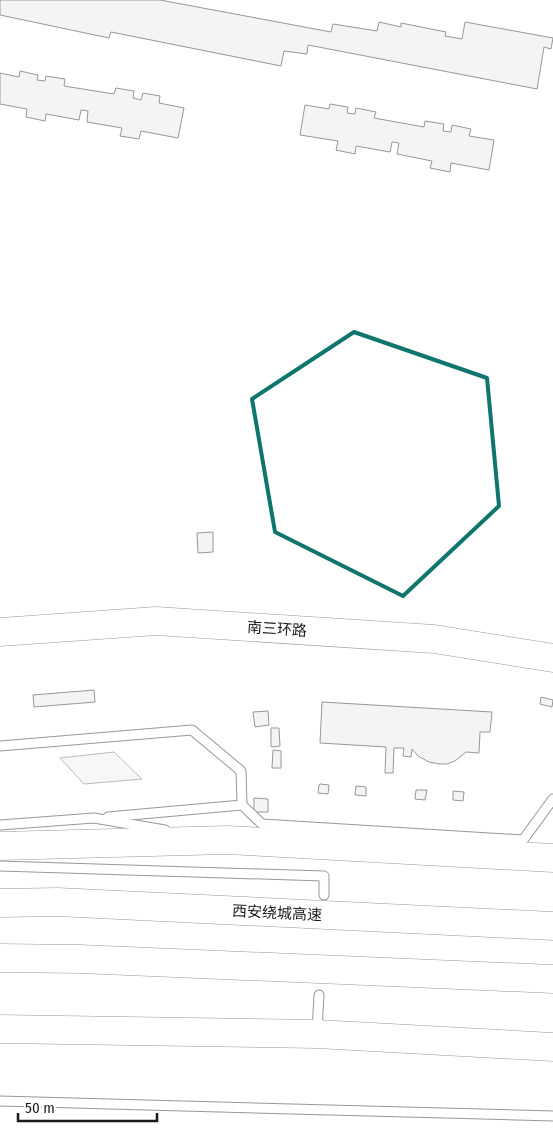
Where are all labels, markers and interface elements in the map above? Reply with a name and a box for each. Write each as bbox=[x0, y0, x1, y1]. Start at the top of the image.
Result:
street label: 南三环路 bbox=[246, 618, 308, 640]
street label: 西安绕城高速 bbox=[232, 902, 322, 924]
scale bar bbox=[18, 1090, 156, 1122]
text: 50 m bbox=[25, 1099, 55, 1117]

